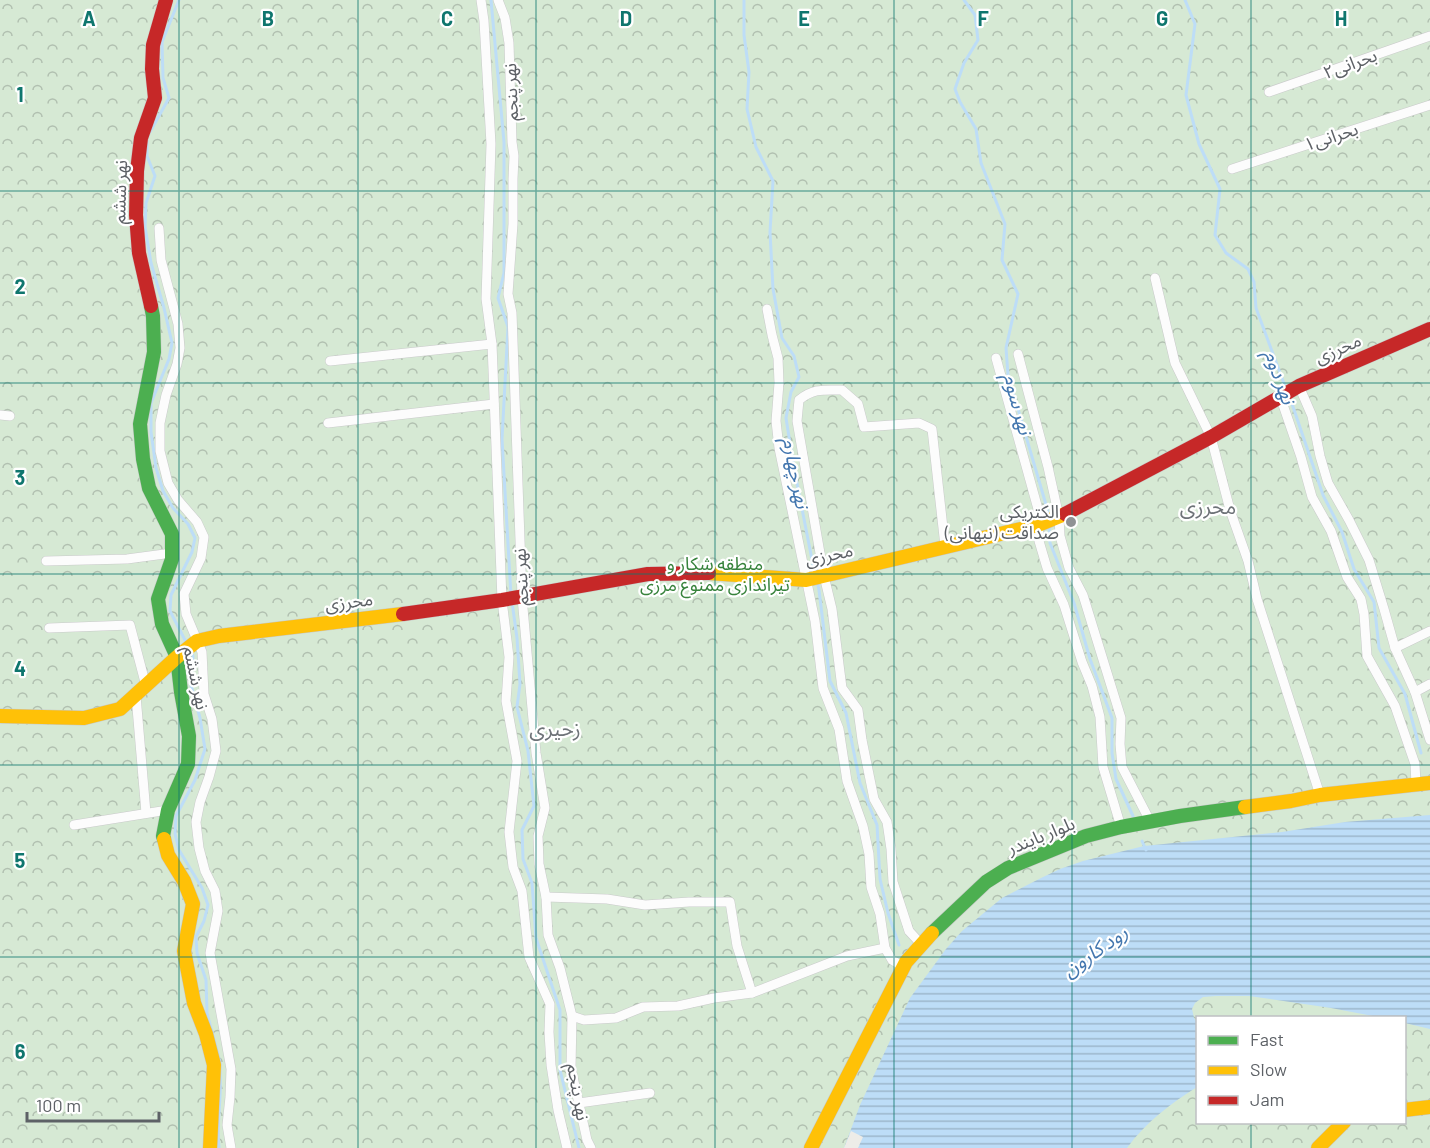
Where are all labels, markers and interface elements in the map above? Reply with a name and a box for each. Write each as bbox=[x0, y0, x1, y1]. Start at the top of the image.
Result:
text: A bbox=[82, 6, 96, 30]
text: B bbox=[262, 6, 274, 30]
text: C bbox=[441, 6, 453, 30]
text: D bbox=[620, 6, 632, 30]
text: E bbox=[798, 6, 810, 30]
text: F bbox=[977, 6, 989, 30]
text: G bbox=[1156, 6, 1168, 30]
text: H bbox=[1335, 6, 1347, 30]
street label: بحرانی۲ bbox=[1320, 43, 1380, 84]
street label: نهر پنجم bbox=[498, 63, 525, 121]
text: 1 bbox=[16, 82, 24, 106]
street label: بحرانی۱ bbox=[1301, 117, 1361, 156]
street label: نهر ششم bbox=[107, 159, 134, 225]
text: 2 bbox=[14, 274, 26, 298]
street label: محرزی bbox=[1311, 328, 1365, 369]
water label: نهر دوم bbox=[1256, 346, 1302, 410]
water label: نهر سوم bbox=[995, 370, 1039, 439]
water label: نهر چهارم bbox=[774, 435, 816, 512]
text: 3 bbox=[15, 465, 25, 489]
district label: محرزی bbox=[1180, 493, 1236, 519]
place label: الکتریکی صداقت (نبهانی) bbox=[944, 500, 1059, 544]
marker: الکتریکی صداقت (نبهانی) bbox=[1064, 515, 1078, 529]
street label: محرزی bbox=[803, 538, 855, 571]
street label: نهر پنجم bbox=[508, 547, 535, 607]
park label: منطقه شکار و تیراندازی ممنوع مرزی bbox=[640, 552, 790, 599]
street label: محرزی bbox=[324, 587, 374, 616]
street label: نهر ششم bbox=[177, 644, 214, 712]
text: 4 bbox=[14, 656, 26, 680]
district label: زحیری bbox=[529, 715, 581, 741]
street label: بلوار بایندر bbox=[1003, 812, 1078, 860]
text: 5 bbox=[15, 848, 26, 872]
water label: رود کارون bbox=[1057, 919, 1132, 982]
legend bbox=[1196, 1016, 1406, 1124]
text: Fast bbox=[1250, 1028, 1284, 1050]
text: 6 bbox=[15, 1039, 26, 1063]
text: Slow bbox=[1250, 1058, 1287, 1080]
street label: نهر پنجم bbox=[560, 1061, 595, 1123]
scale bar bbox=[27, 1085, 159, 1123]
text: Jam bbox=[1250, 1088, 1284, 1110]
text: 100 m bbox=[36, 1094, 81, 1116]

